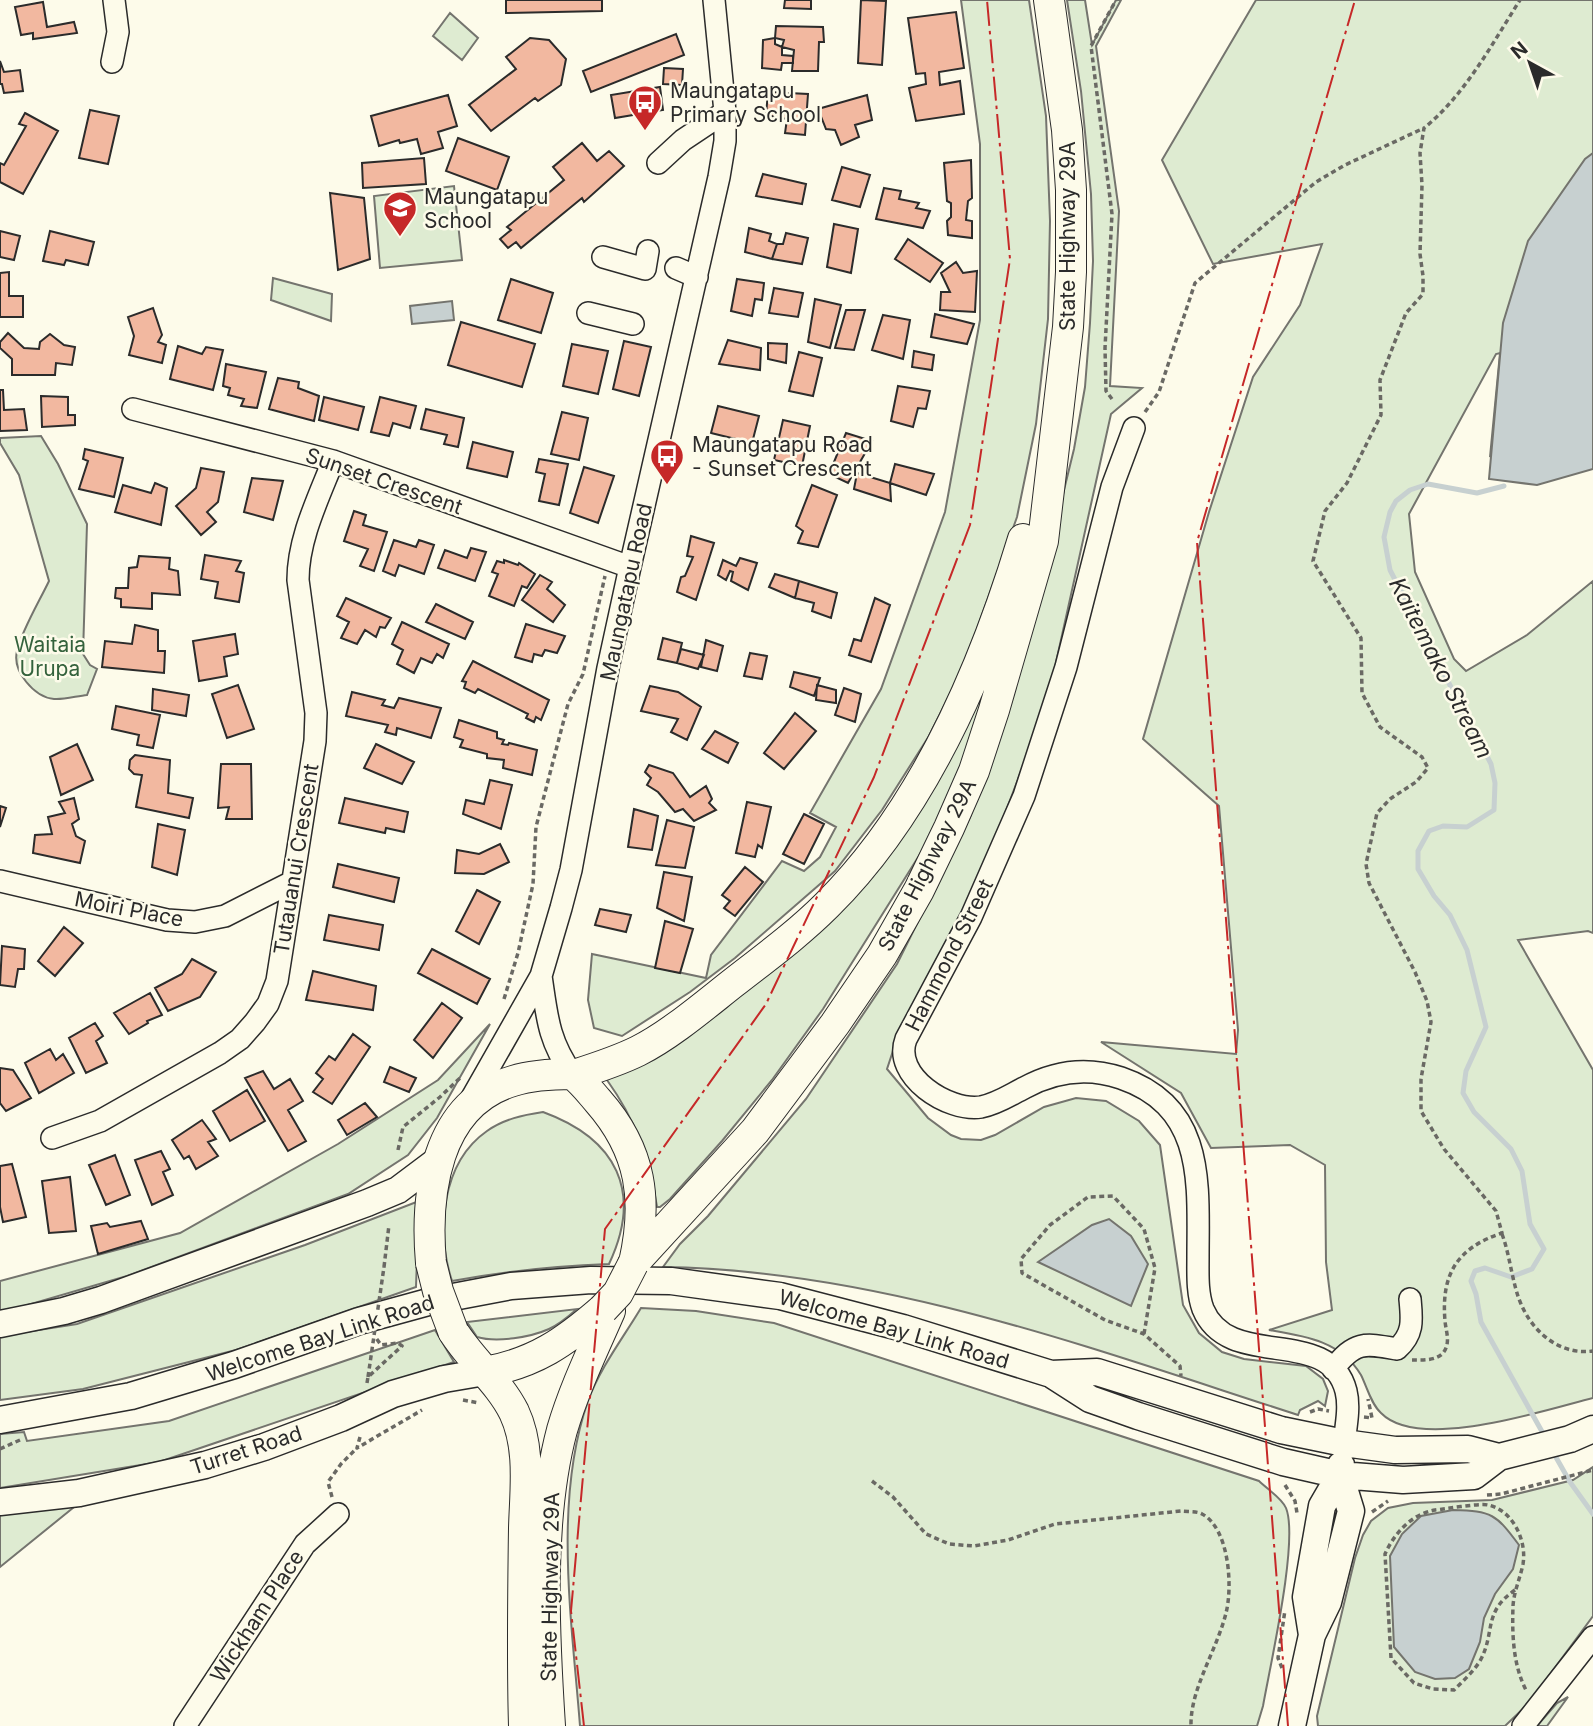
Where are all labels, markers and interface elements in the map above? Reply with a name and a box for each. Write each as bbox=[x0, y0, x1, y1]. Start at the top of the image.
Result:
north arrow bbox=[1495, 28, 1565, 98]
text: N bbox=[1506, 37, 1532, 64]
place label: Maungatapu Primary School bbox=[670, 78, 821, 127]
bus stop icon: Maungatapu Primary School bbox=[626, 83, 664, 132]
street label: State Highway 29A bbox=[1055, 141, 1080, 331]
place label: Maungatapu School bbox=[424, 184, 548, 233]
school or university icon: Maungatapu School bbox=[381, 189, 419, 238]
place label: Maungatapu Road - Sunset Crescent bbox=[692, 432, 873, 481]
bus stop icon: Maungatapu Road - Sunset Crescent bbox=[648, 437, 686, 486]
street label: Sunset Crescent bbox=[302, 442, 466, 520]
street label: Maungatapu Road bbox=[595, 501, 657, 683]
water label: Kaitemako Stream bbox=[1383, 573, 1499, 763]
park label: Waitaia Urupa bbox=[14, 632, 86, 681]
street label: Tutauanui Crescent bbox=[269, 762, 323, 956]
street label: State Highway 29A bbox=[873, 775, 981, 955]
street label: Hammond Street bbox=[900, 875, 998, 1035]
street label: Moiri Place bbox=[72, 886, 186, 932]
street label: Welcome Bay Link Road bbox=[776, 1284, 1012, 1374]
street label: Welcome Bay Link Road bbox=[203, 1289, 437, 1387]
street label: Turret Road bbox=[187, 1420, 305, 1480]
street label: State Highway 29A bbox=[536, 1492, 564, 1682]
street label: Wickham Place bbox=[205, 1545, 309, 1687]

